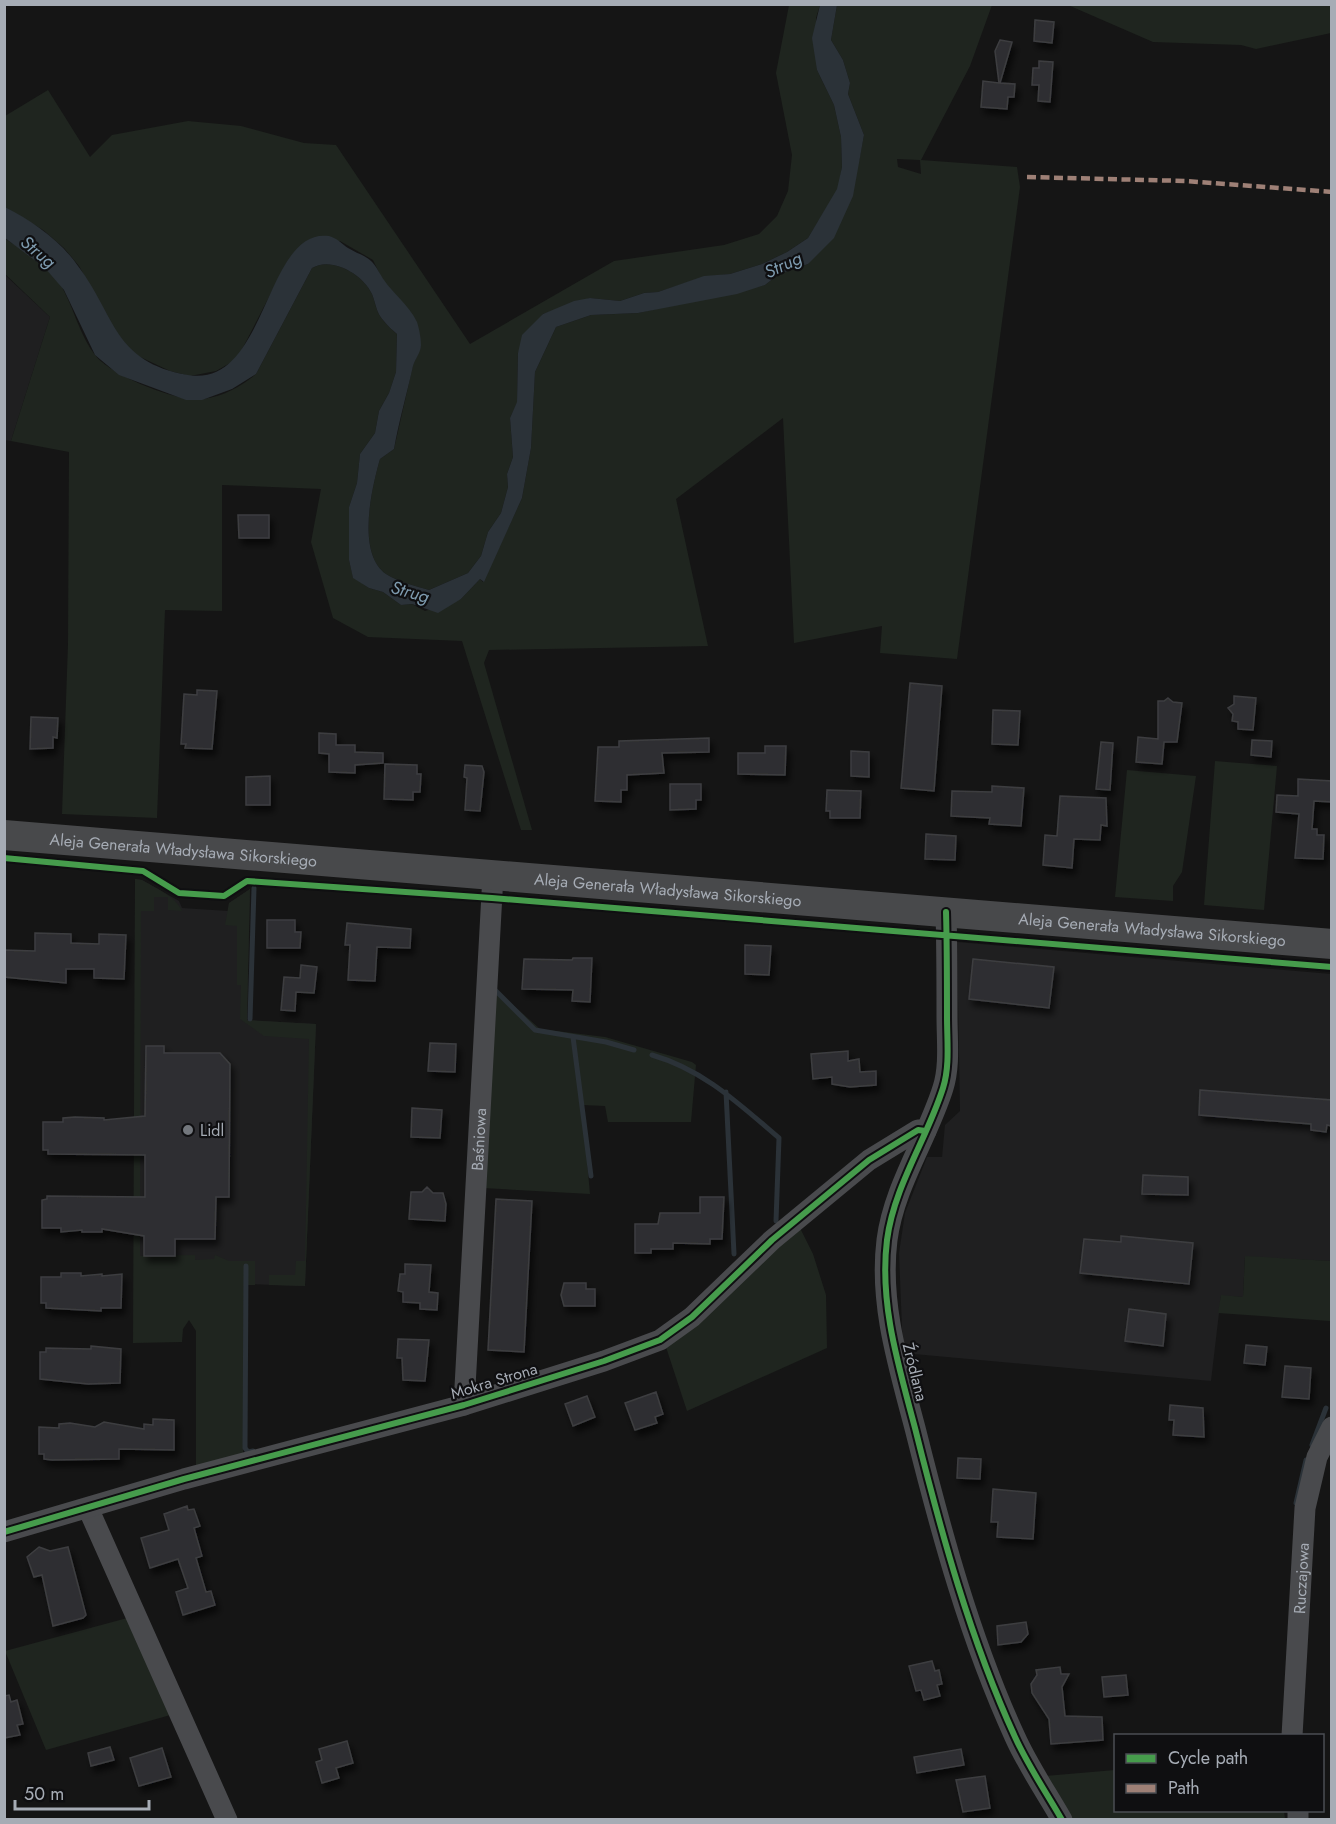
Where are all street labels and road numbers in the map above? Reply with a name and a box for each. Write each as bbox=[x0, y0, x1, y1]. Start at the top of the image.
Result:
street label: Aleja Generała Władysława Sikorskiego bbox=[49, 827, 318, 872]
street label: Aleja Generała Władysława Sikorskiego bbox=[533, 867, 803, 912]
street label: Aleja Generała Władysława Sikorskiego bbox=[1018, 907, 1287, 952]
street label: Baśniowa bbox=[465, 1107, 492, 1171]
street label: Źródlana bbox=[897, 1340, 933, 1404]
street label: Mokra Strona bbox=[448, 1357, 540, 1405]
street label: Ruczajowa bbox=[1287, 1542, 1315, 1614]

